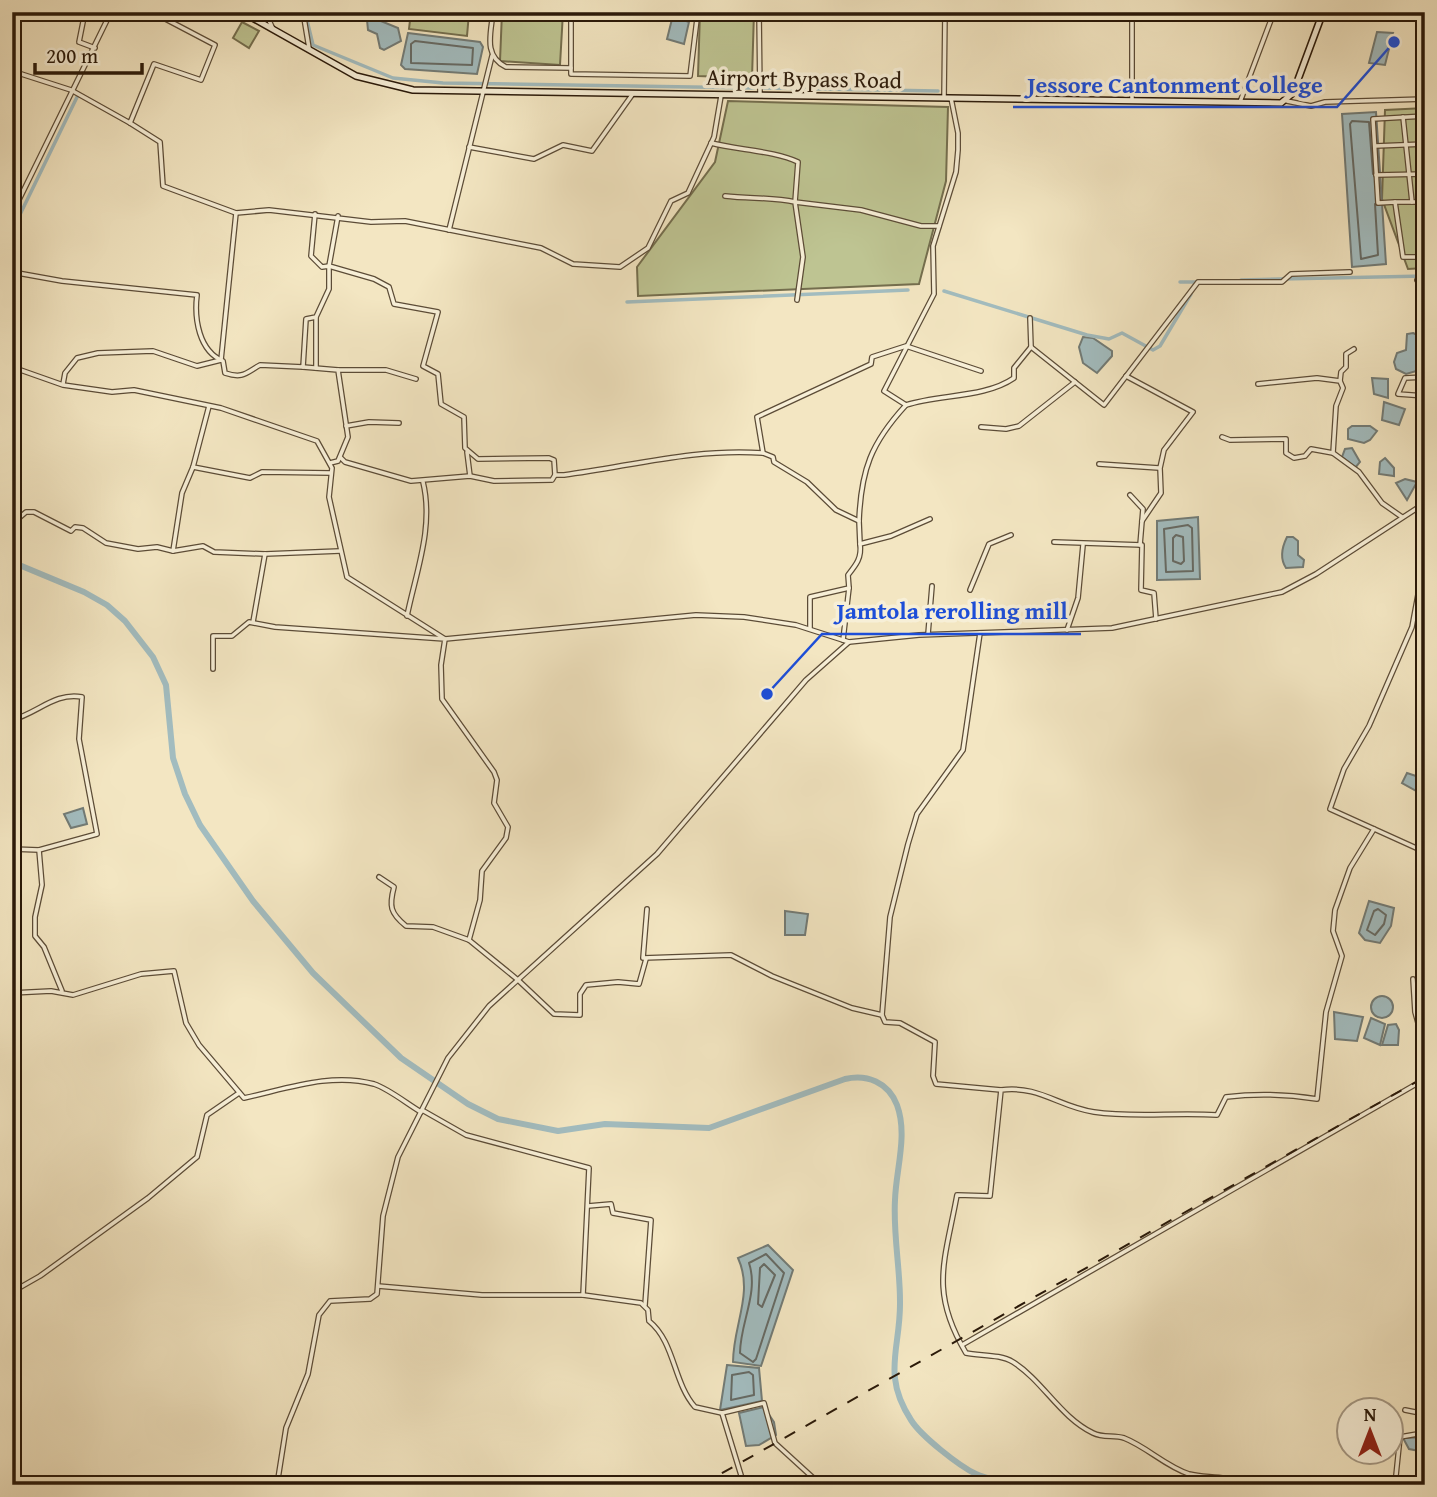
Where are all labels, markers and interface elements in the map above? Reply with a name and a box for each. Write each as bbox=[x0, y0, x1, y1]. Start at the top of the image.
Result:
scale bar bbox=[35, 32, 142, 76]
text: 200 m bbox=[46, 40, 98, 71]
street label: Airport Bypass Road bbox=[706, 60, 903, 96]
callout: Jessore Cantonment College bbox=[1013, 62, 1337, 107]
text: Jessore Cantonment College bbox=[1023, 67, 1323, 102]
callout: Jamtola rerolling mill bbox=[822, 589, 1081, 634]
text: Jamtola rerolling mill bbox=[832, 593, 1068, 628]
north arrow bbox=[1336, 1396, 1406, 1466]
text: N bbox=[1364, 1400, 1377, 1428]

